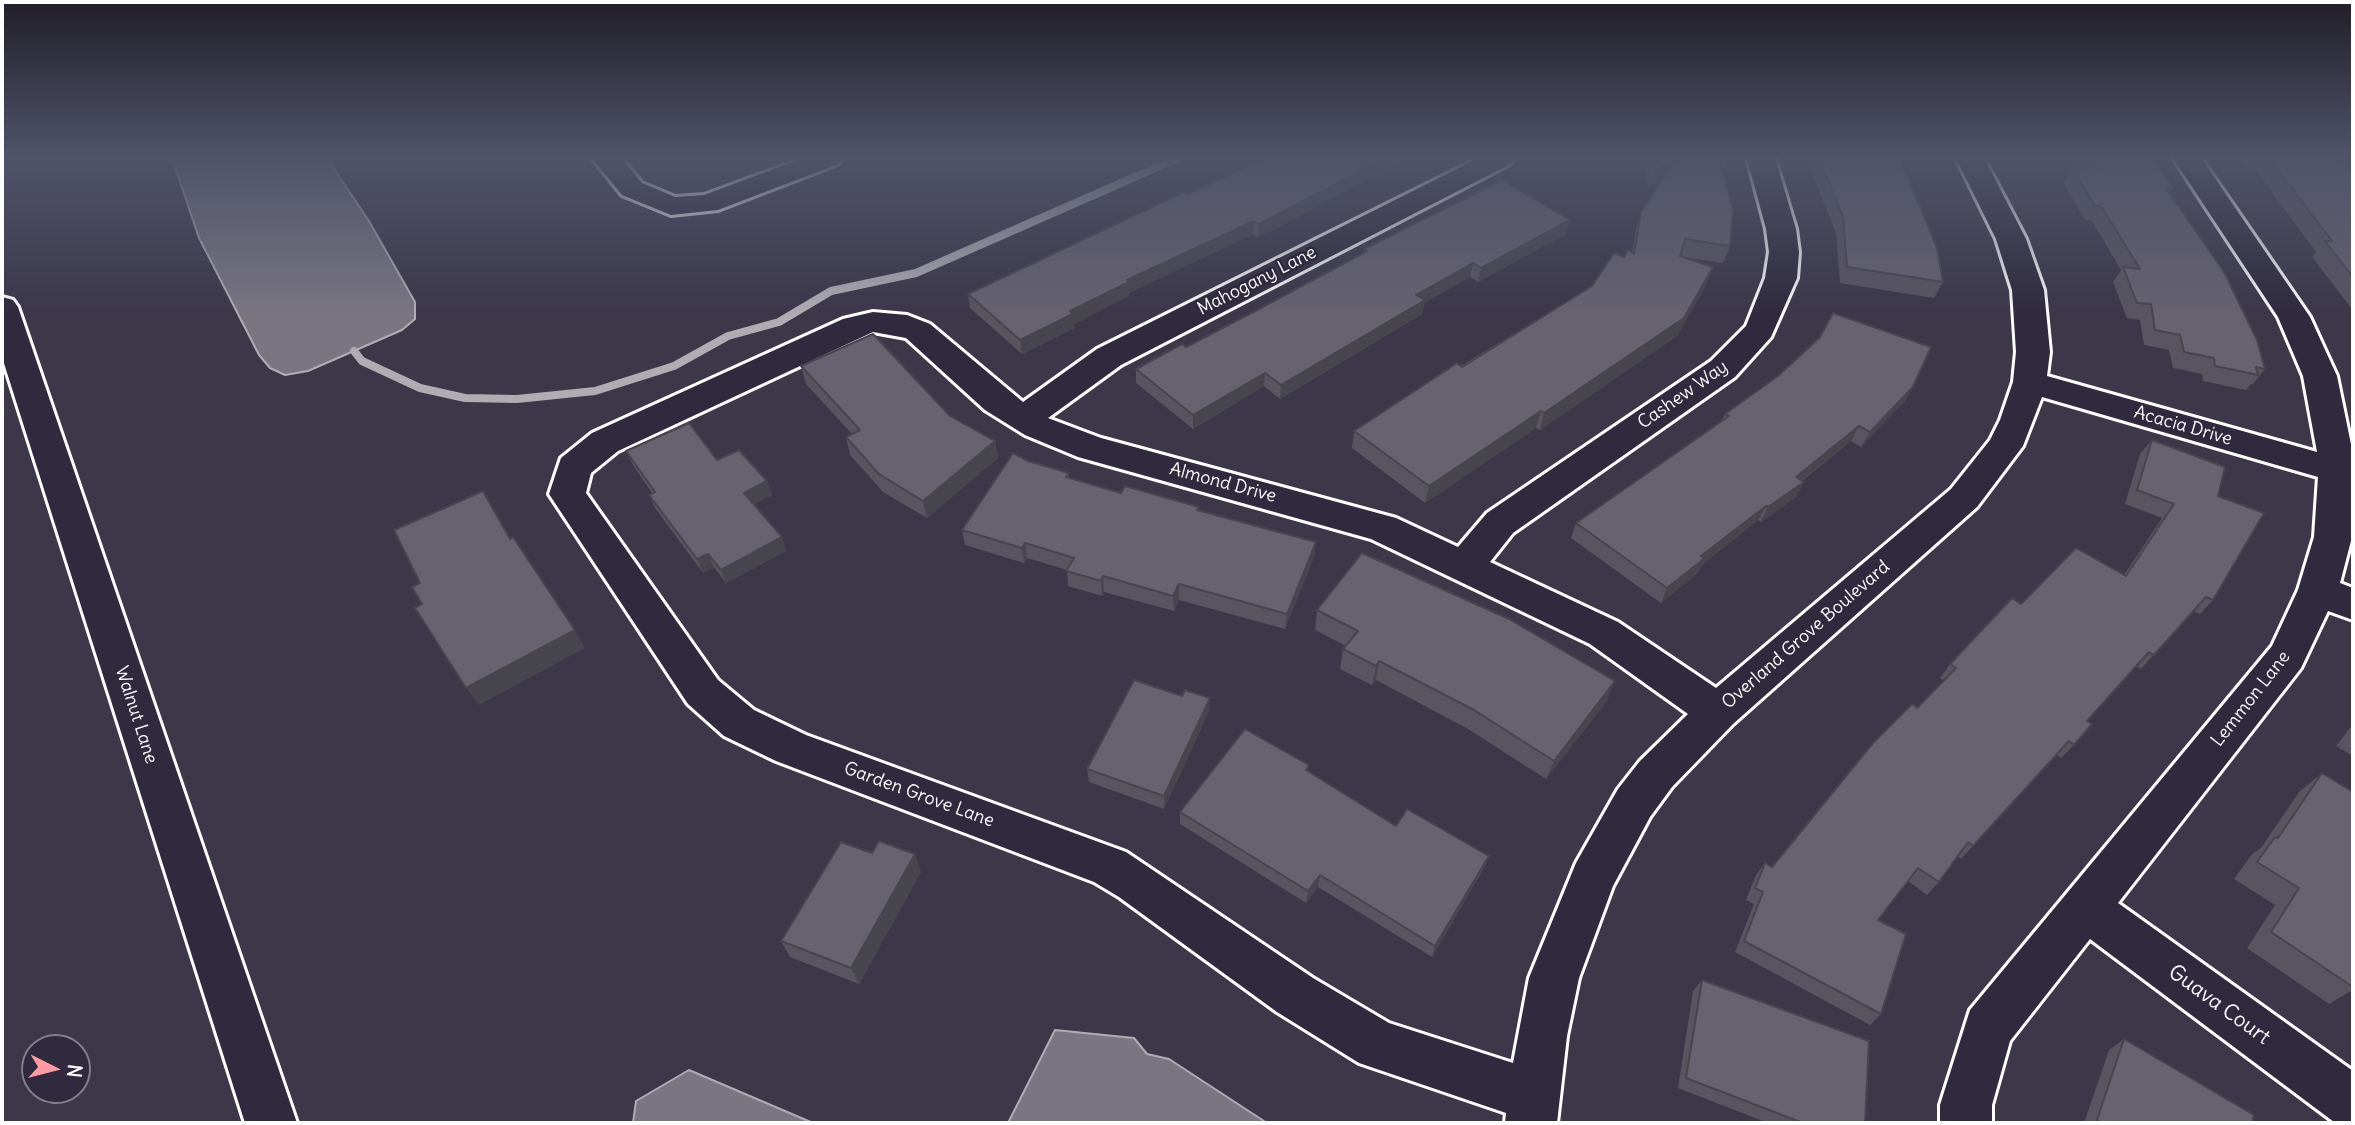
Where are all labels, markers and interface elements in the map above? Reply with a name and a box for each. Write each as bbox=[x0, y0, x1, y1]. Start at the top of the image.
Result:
street label: Mahogany Lane bbox=[1194, 242, 1320, 320]
street label: Cashew Way bbox=[1634, 356, 1732, 434]
street label: Acacia Drive bbox=[2131, 402, 2235, 450]
street label: Almond Drive bbox=[1167, 458, 1279, 508]
street label: Overland Grove Boulevard bbox=[1718, 556, 1894, 714]
street label: Lemmon Lane bbox=[2207, 647, 2295, 751]
street label: Walnut Lane bbox=[110, 663, 162, 767]
street label: Garden Grove Lane bbox=[841, 758, 997, 832]
street label: Guava Court bbox=[2163, 960, 2275, 1050]
north arrow bbox=[21, 1034, 91, 1104]
text: N bbox=[62, 1063, 88, 1079]

